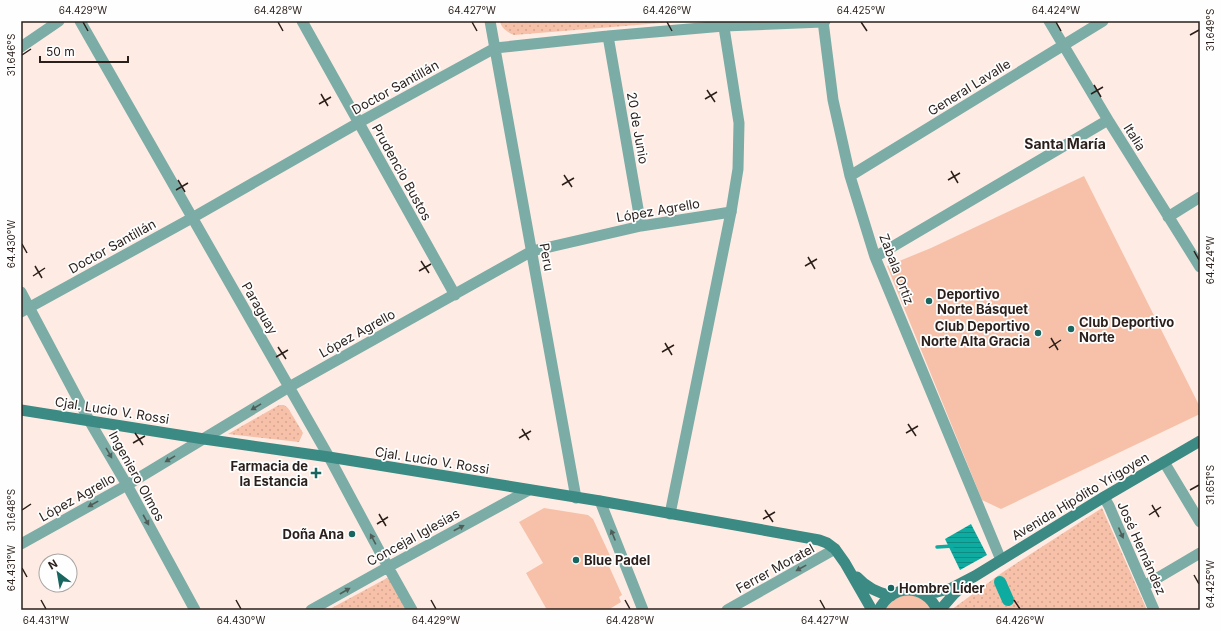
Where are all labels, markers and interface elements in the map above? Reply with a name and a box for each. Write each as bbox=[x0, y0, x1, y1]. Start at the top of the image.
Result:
text: 64.429°W bbox=[59, 4, 107, 16]
text: 64.428°W bbox=[254, 4, 302, 16]
text: 64.427°W bbox=[448, 4, 496, 16]
text: 64.426°W bbox=[643, 4, 691, 16]
text: 64.425°W bbox=[837, 4, 885, 16]
text: 64.424°W bbox=[1032, 4, 1080, 16]
text: 31.649°S bbox=[1204, 9, 1216, 51]
text: 31.646°S bbox=[5, 34, 17, 76]
scale bar bbox=[40, 38, 128, 64]
text: 50 m bbox=[46, 44, 75, 59]
street label: General Lavalle bbox=[925, 55, 1013, 119]
street label: Doctor Santillán bbox=[349, 56, 441, 118]
street label: 20 de Junio bbox=[624, 91, 652, 165]
street label: Prudencio Bustos bbox=[369, 121, 435, 223]
street label: Italia bbox=[1121, 121, 1149, 153]
district label: Santa María bbox=[1024, 135, 1106, 152]
street label: López Agrello bbox=[615, 195, 701, 225]
street label: Doctor Santillán bbox=[66, 215, 158, 277]
text: 64.430°W bbox=[5, 220, 17, 268]
street label: Zabala Ortiz bbox=[876, 231, 918, 307]
text: 64.424°W bbox=[1204, 236, 1216, 284]
street label: Peru bbox=[537, 242, 557, 272]
street label: Paraguay bbox=[239, 279, 281, 337]
place label: Deportivo Norte Básquet bbox=[937, 286, 1028, 317]
marker: Deportivo Norte Básquet bbox=[924, 296, 934, 306]
street label: López Agrello bbox=[316, 305, 398, 361]
place label: Club Deportivo Norte bbox=[1079, 314, 1174, 345]
place label: Club Deportivo Norte Alta Gracia bbox=[921, 318, 1030, 349]
marker: Club Deportivo Norte bbox=[1066, 324, 1076, 334]
marker: Club Deportivo Norte Alta Gracia bbox=[1033, 328, 1043, 338]
street label: Cjal. Lucio V. Rossi bbox=[54, 393, 170, 427]
one-way arrow bbox=[250, 404, 262, 411]
street label: Ingeniero Olmos bbox=[106, 428, 168, 524]
street label: Cjal. Lucio V. Rossi bbox=[374, 443, 490, 477]
one-way arrow bbox=[105, 448, 112, 459]
street label: Avenida Hipólito Yrigoyen bbox=[1008, 449, 1152, 543]
one-way arrow bbox=[164, 456, 176, 463]
place label: Farmacia de la Estancia bbox=[231, 458, 308, 489]
text: 31.651°S bbox=[1204, 465, 1216, 505]
marker: Farmacia de la Estancia bbox=[311, 468, 321, 478]
street label: López Agrello bbox=[36, 469, 118, 525]
text: 31.648°S bbox=[5, 489, 17, 531]
street label: José Hernández bbox=[1114, 499, 1170, 597]
one-way arrow bbox=[87, 501, 99, 508]
street label: Concejal Iglesias bbox=[364, 505, 462, 569]
one-way arrow bbox=[143, 514, 149, 526]
one-way arrow bbox=[453, 525, 465, 531]
place label: Doña Ana bbox=[283, 526, 344, 542]
one-way arrow bbox=[1118, 527, 1124, 539]
marker: Doña Ana bbox=[347, 529, 357, 539]
one-way arrow bbox=[610, 529, 616, 540]
one-way arrow bbox=[370, 533, 376, 545]
street label: Ferrer Moratel bbox=[733, 540, 817, 596]
text: 64.431°W bbox=[5, 545, 17, 591]
place label: Blue Padel bbox=[584, 552, 650, 568]
north arrow bbox=[38, 553, 78, 593]
marker: Blue Padel bbox=[571, 555, 581, 565]
text: N bbox=[46, 556, 60, 573]
text: 64.425°W bbox=[1204, 560, 1216, 608]
one-way arrow bbox=[796, 565, 807, 572]
place label: Hombre Líder bbox=[899, 580, 985, 596]
marker: Hombre Líder bbox=[886, 583, 896, 593]
one-way arrow bbox=[339, 587, 351, 594]
text: 64.431°W bbox=[23, 614, 69, 626]
text: 64.430°W bbox=[217, 614, 265, 626]
text: 64.429°W bbox=[412, 614, 460, 626]
text: 64.428°W bbox=[606, 614, 654, 626]
text: 64.427°W bbox=[801, 614, 849, 626]
text: 64.426°W bbox=[996, 614, 1044, 626]

